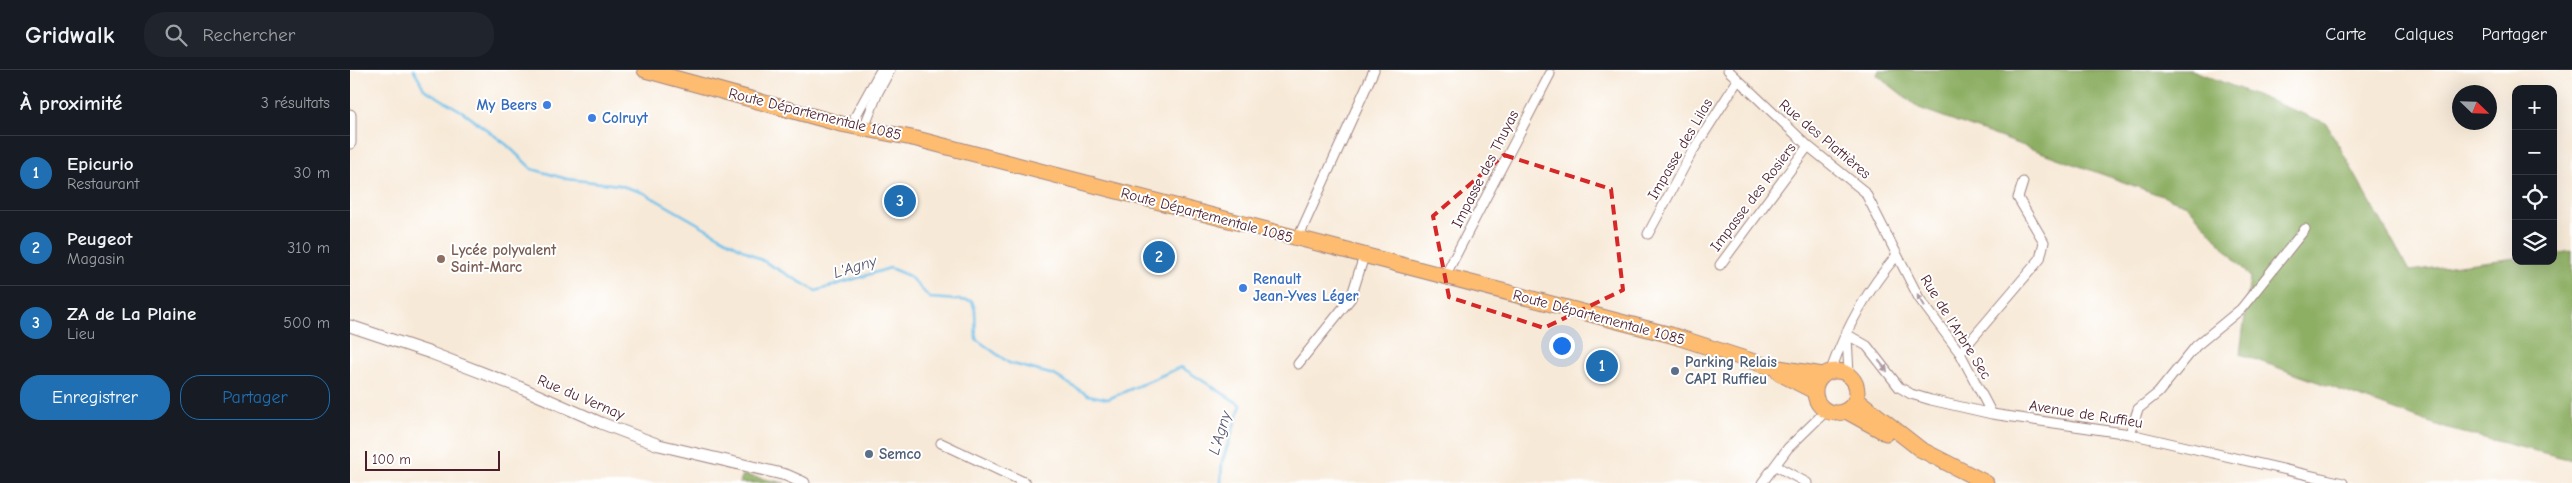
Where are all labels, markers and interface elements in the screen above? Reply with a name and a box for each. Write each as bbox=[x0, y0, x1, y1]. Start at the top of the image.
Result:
search box bbox=[144, 12, 494, 57]
text: Gridwalk bbox=[25, 21, 114, 49]
icon: search bbox=[162, 21, 190, 49]
text: Rechercher bbox=[202, 24, 295, 46]
text: Carte bbox=[2325, 24, 2366, 45]
text: Calques bbox=[2394, 24, 2454, 45]
text: Partager bbox=[2482, 24, 2547, 45]
street label: Route Départementale 1085 bbox=[727, 84, 903, 144]
north arrow bbox=[2452, 85, 2497, 130]
map controls bbox=[2512, 85, 2557, 265]
button: + bbox=[2512, 85, 2557, 130]
text: À proximité bbox=[20, 91, 122, 115]
text: 3 résultats bbox=[261, 94, 330, 112]
street label: Impasse des Lilas bbox=[1644, 95, 1716, 203]
street label: Rue des Plattières bbox=[1775, 95, 1875, 183]
place label: My Beers bbox=[476, 96, 537, 114]
marker: My Beers bbox=[541, 99, 553, 111]
street label: Impasse des Thuyas bbox=[1448, 107, 1522, 231]
place label: Colruyt bbox=[602, 109, 649, 127]
marker: Colruyt bbox=[586, 112, 598, 124]
button: − bbox=[2512, 130, 2557, 175]
street label: Impasse des Rosiers bbox=[1706, 139, 1800, 255]
text: Epicurio bbox=[67, 153, 134, 175]
text: 1 bbox=[33, 164, 39, 182]
text: 30 m bbox=[294, 164, 330, 182]
text: Restaurant bbox=[67, 175, 139, 193]
button: locate bbox=[2512, 175, 2557, 220]
pin: 3 bbox=[884, 182, 916, 220]
street label: Route Départementale 1085 bbox=[1119, 183, 1295, 247]
button: layers bbox=[2512, 220, 2557, 265]
text: Peugeot bbox=[67, 228, 132, 250]
pin: 2 bbox=[1143, 238, 1175, 276]
text: 2 bbox=[32, 239, 40, 257]
text: 310 m bbox=[287, 239, 330, 257]
place label: Lycée polyvalent Saint-Marc bbox=[451, 241, 557, 276]
text: Magasin bbox=[67, 250, 125, 268]
water label: L'Agny bbox=[831, 252, 880, 282]
marker: Lycée polyvalent Saint-Marc bbox=[435, 253, 447, 265]
place label: Renault Jean-Yves Léger bbox=[1253, 270, 1359, 305]
street label: Rue de l'Arbre Sec bbox=[1917, 271, 1995, 383]
marker: Renault Jean-Yves Léger bbox=[1237, 282, 1249, 294]
street label: Route Départementale 1085 bbox=[1511, 285, 1687, 349]
one-way arrow bbox=[1916, 293, 1925, 306]
text: ZA de La Plaine bbox=[67, 303, 196, 325]
text: 3 bbox=[32, 314, 40, 332]
text: 500 m bbox=[283, 314, 330, 332]
text: Lieu bbox=[67, 325, 95, 343]
your location bbox=[1549, 333, 1575, 359]
pin: 1 bbox=[1586, 347, 1618, 385]
place label: Parking Relais CAPI Ruffieu bbox=[1685, 353, 1777, 388]
one-way arrow bbox=[1878, 360, 1889, 373]
marker: Parking Relais CAPI Ruffieu bbox=[1669, 365, 1681, 377]
street label: Rue du Vernay bbox=[535, 371, 628, 424]
button: Enregistrer bbox=[20, 375, 170, 420]
button: Partager bbox=[180, 375, 330, 420]
street label: Avenue de Ruffieu bbox=[2028, 396, 2144, 432]
water label: L'Agny bbox=[1205, 408, 1235, 457]
place label: Semco bbox=[879, 445, 922, 463]
scale bar bbox=[365, 448, 500, 471]
marker: Semco bbox=[863, 448, 875, 460]
text: 100 m bbox=[372, 451, 411, 468]

